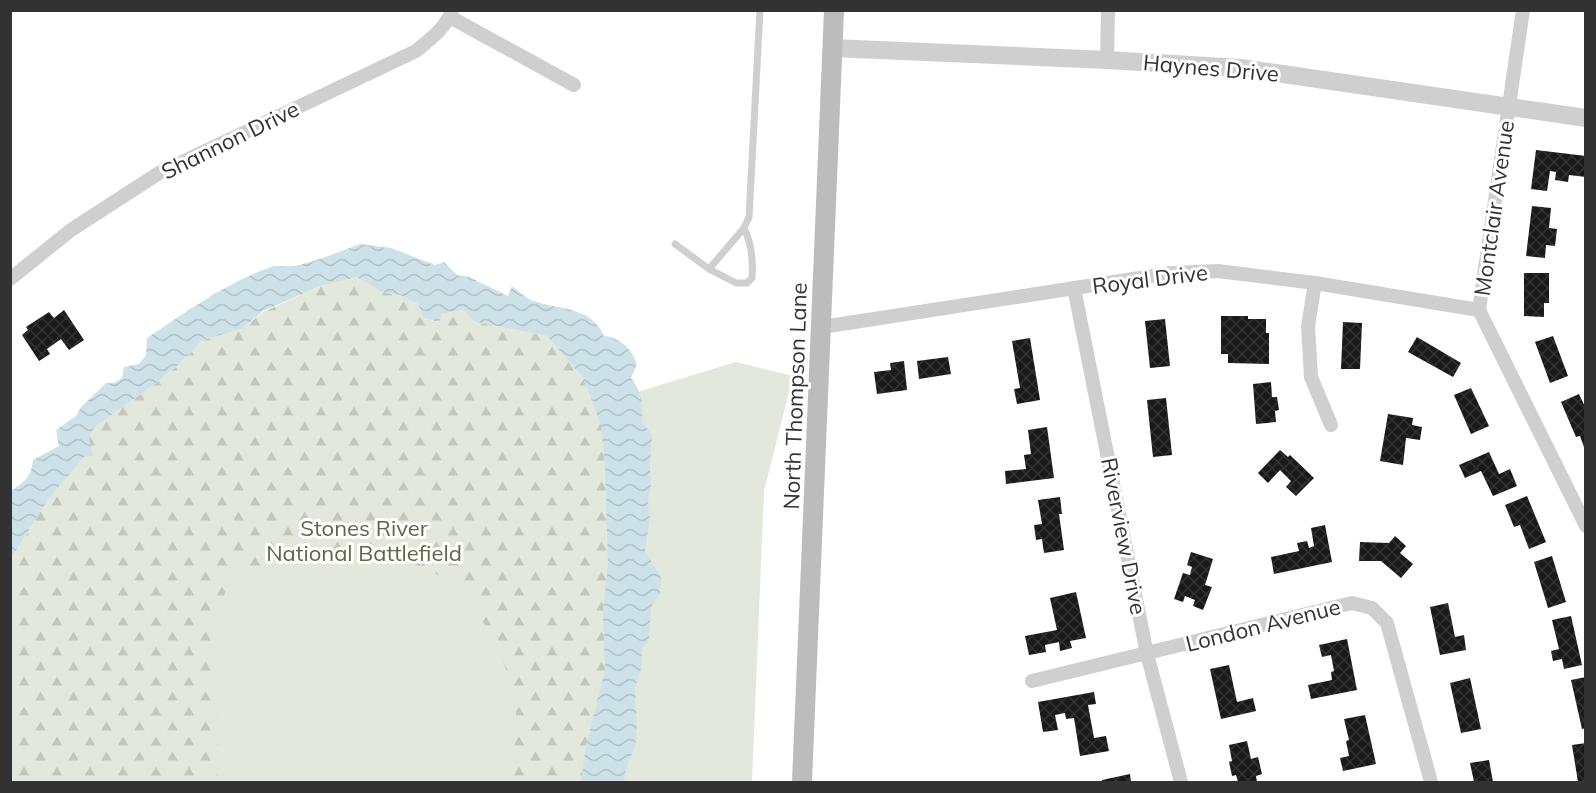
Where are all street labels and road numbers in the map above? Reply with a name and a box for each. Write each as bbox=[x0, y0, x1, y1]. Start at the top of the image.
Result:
street label: Haynes Drive bbox=[1142, 48, 1280, 88]
street label: Shannon Drive bbox=[156, 95, 304, 185]
street label: Montclair Avenue bbox=[1468, 118, 1520, 298]
street label: Royal Drive bbox=[1091, 258, 1209, 300]
street label: North Thompson Lane bbox=[777, 282, 813, 510]
street label: Riverview Drive bbox=[1095, 455, 1153, 617]
street label: London Avenue bbox=[1183, 592, 1343, 658]

